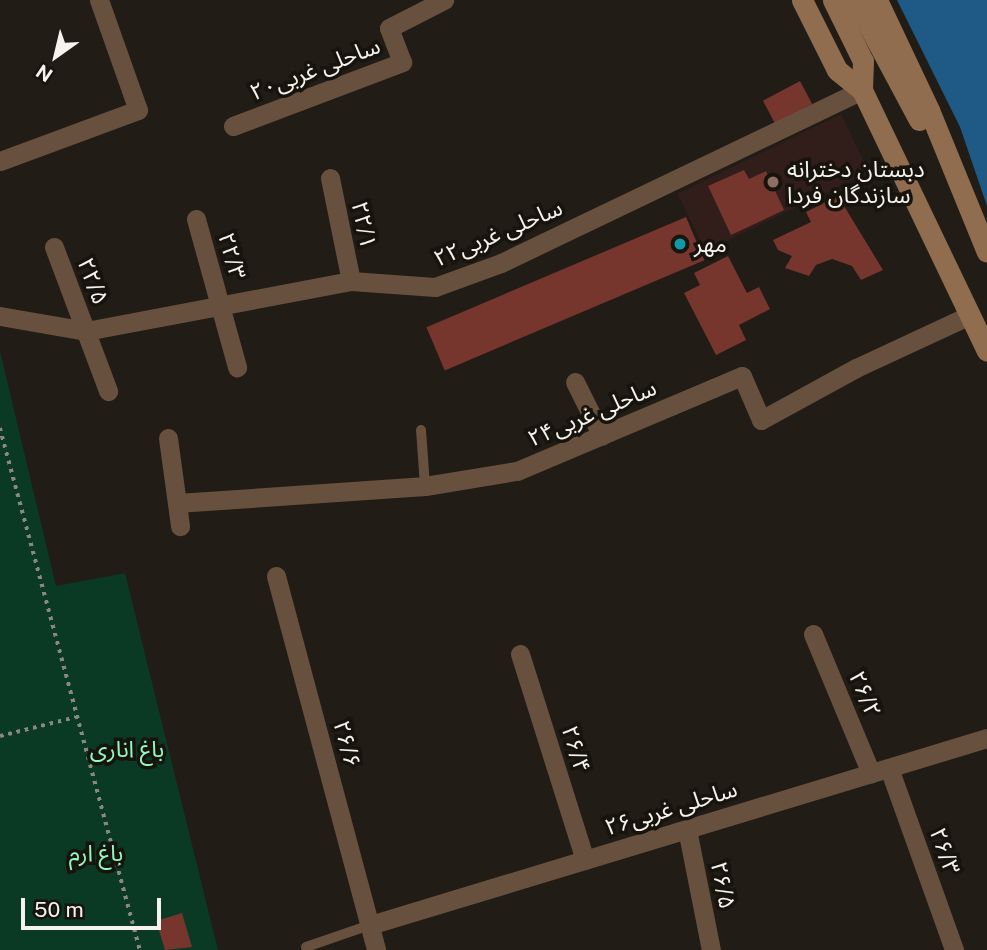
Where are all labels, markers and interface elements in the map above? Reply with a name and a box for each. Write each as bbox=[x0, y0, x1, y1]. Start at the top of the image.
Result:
north arrow bbox=[21, 21, 91, 91]
street label: ساحلی غربی۲۰ bbox=[246, 32, 384, 106]
text: N bbox=[32, 60, 57, 87]
place label: دبستان دخترانه سازندگان فردا bbox=[787, 155, 925, 209]
marker: دبستان دخترانه سازندگان فردا bbox=[765, 174, 781, 190]
street label: ساحلی غربی۲۲ bbox=[430, 194, 566, 272]
street label: ۲۲/۱ bbox=[346, 199, 382, 251]
street label: ۲۲/۳ bbox=[212, 229, 252, 283]
place label: مهر bbox=[694, 230, 727, 258]
marker: مهر bbox=[672, 236, 688, 252]
street label: ۲۲/۵ bbox=[72, 254, 114, 308]
street label: ساحلی غربی۲۴ bbox=[524, 374, 660, 452]
street label: ۲۶/۲ bbox=[843, 667, 887, 721]
street label: ۲۶/۶ bbox=[328, 717, 366, 771]
street label: ۲۶/۴ bbox=[556, 722, 596, 776]
park label: باغ اناری bbox=[90, 735, 164, 763]
street label: ساحلی غربی۲۶ bbox=[601, 775, 741, 841]
street label: ۲۶/۳ bbox=[924, 824, 966, 878]
park label: باغ ارم bbox=[69, 839, 123, 867]
street label: ۲۶/۵ bbox=[705, 859, 741, 911]
scale bar bbox=[24, 884, 164, 928]
text: 50 m bbox=[34, 897, 84, 922]

